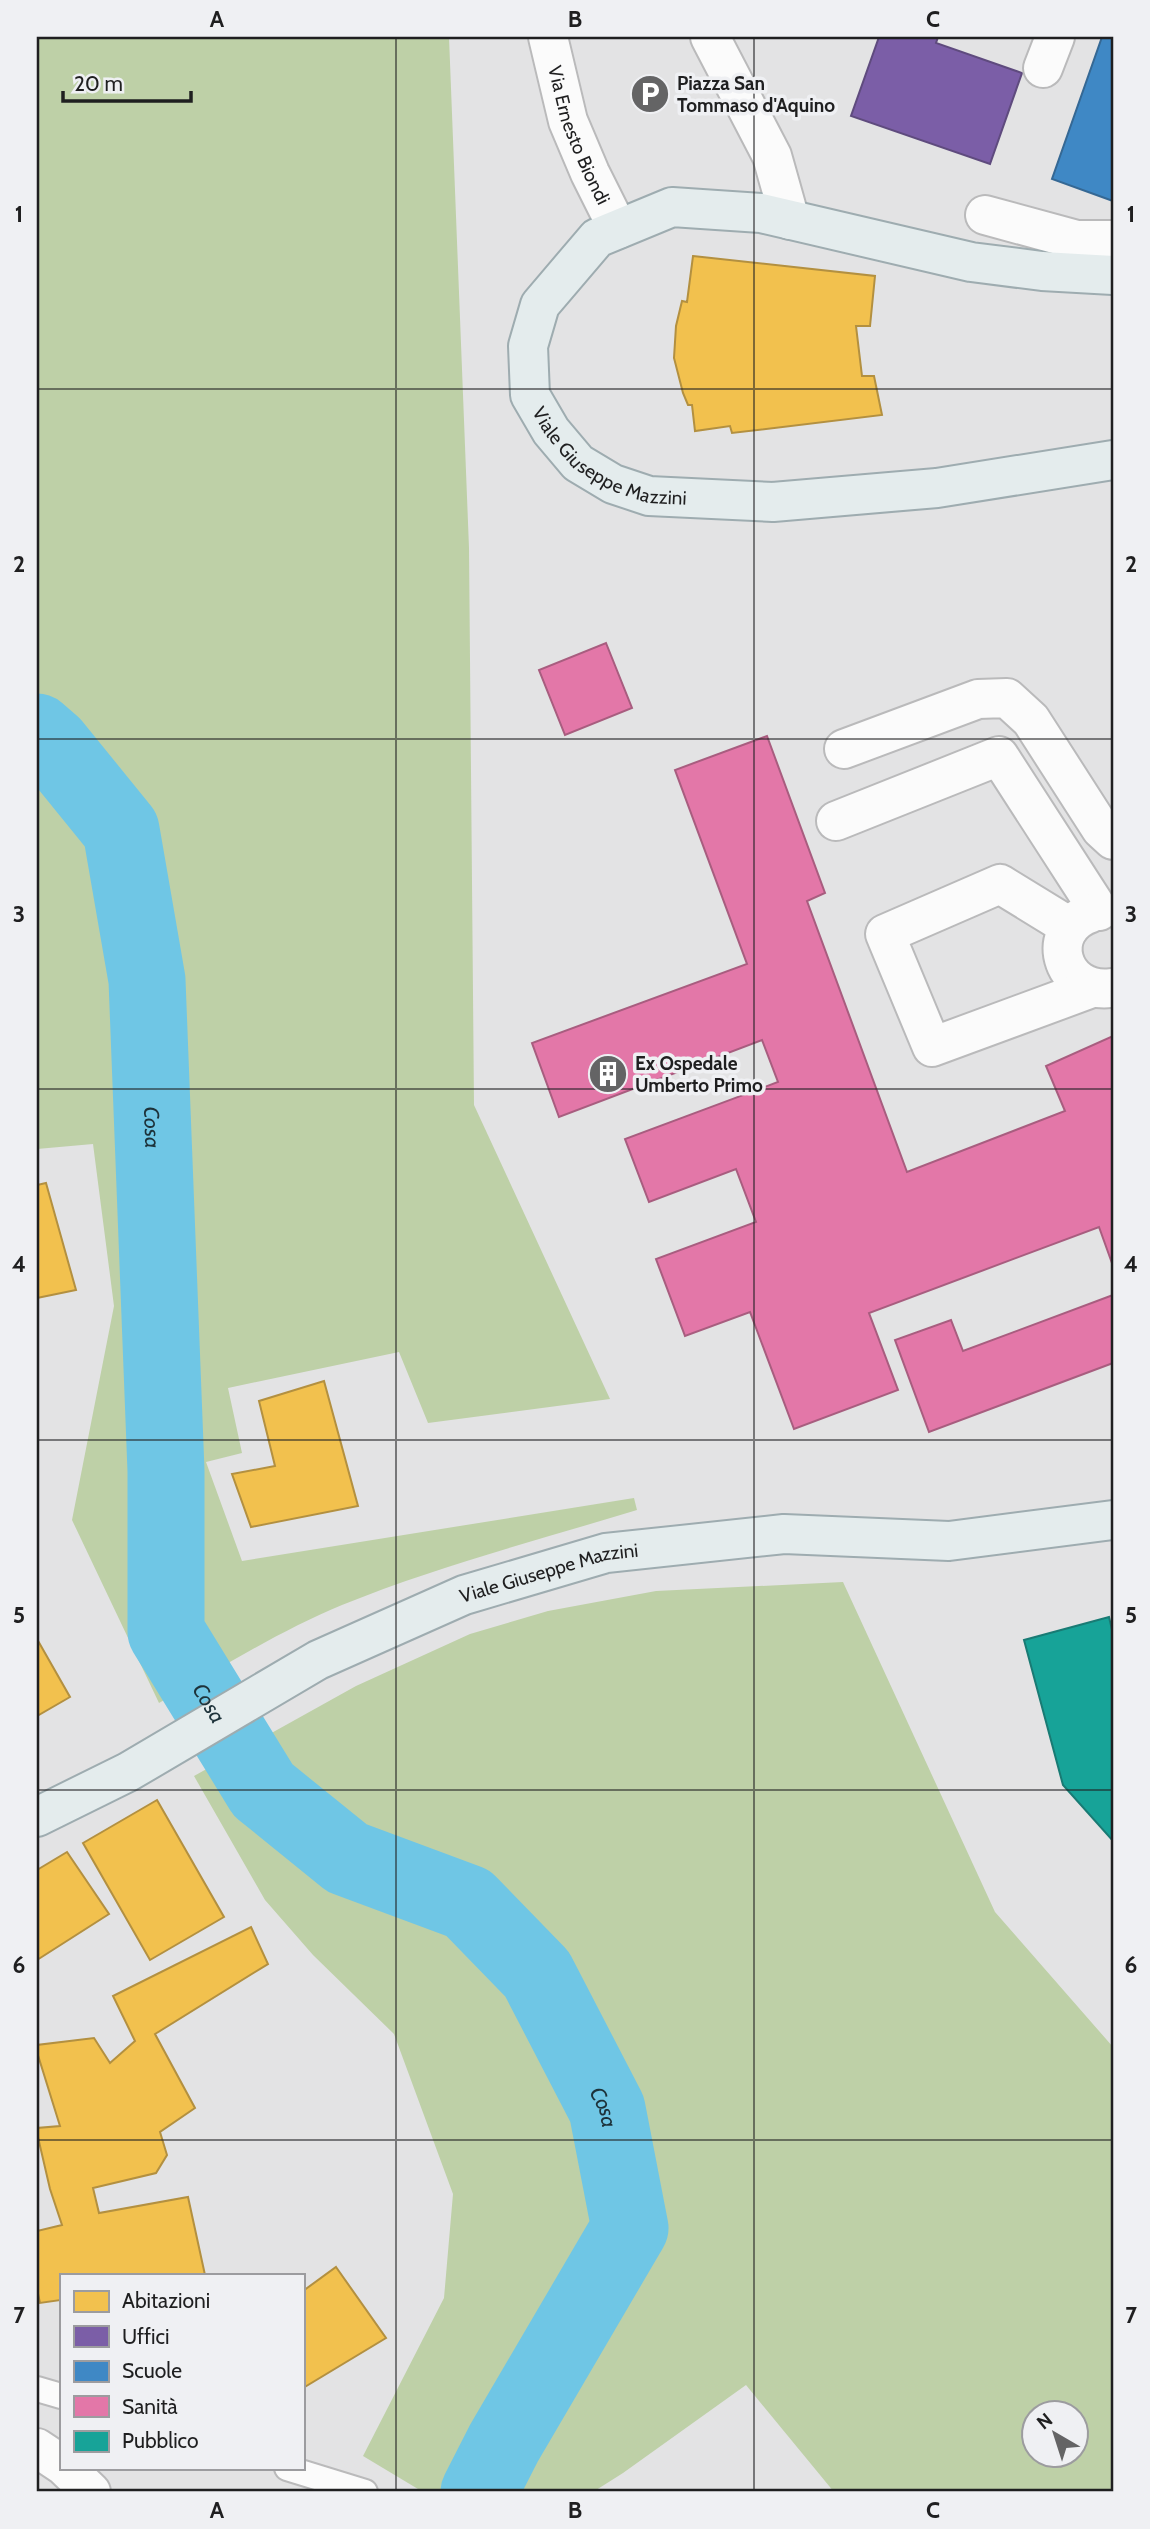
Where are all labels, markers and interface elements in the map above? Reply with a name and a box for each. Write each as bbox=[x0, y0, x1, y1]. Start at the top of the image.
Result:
text: A bbox=[210, 5, 225, 33]
text: B bbox=[568, 5, 582, 33]
text: C bbox=[926, 5, 940, 33]
scale bar bbox=[63, 60, 191, 104]
street label: Via Ernesto Biondi bbox=[544, 63, 615, 208]
text: 20 m bbox=[74, 71, 123, 96]
place label: Piazza San Tommaso d'Aquino bbox=[677, 72, 835, 117]
parking icon: Piazza San Tommaso d'Aquino bbox=[629, 73, 671, 115]
text: 1 bbox=[15, 200, 23, 228]
text: 1 bbox=[1127, 200, 1135, 228]
street label: Viale Giuseppe Mazzini bbox=[528, 402, 687, 509]
text: 2 bbox=[13, 550, 25, 578]
text: 2 bbox=[1125, 550, 1137, 578]
text: 3 bbox=[13, 900, 25, 928]
text: 3 bbox=[1125, 900, 1137, 928]
place label: Ex Ospedale Umberto Primo bbox=[635, 1052, 763, 1097]
building icon: Ex Ospedale Umberto Primo bbox=[587, 1053, 629, 1095]
water label: Cosa bbox=[139, 1106, 166, 1149]
text: 4 bbox=[12, 1250, 26, 1278]
text: 4 bbox=[1124, 1250, 1138, 1278]
street label: Viale Giuseppe Mazzini bbox=[457, 1538, 639, 1607]
text: 5 bbox=[13, 1601, 25, 1629]
text: 5 bbox=[1125, 1601, 1137, 1629]
water label: Cosa bbox=[188, 1678, 231, 1727]
text: 6 bbox=[13, 1951, 25, 1979]
text: 6 bbox=[1125, 1951, 1137, 1979]
water label: Cosa bbox=[585, 2082, 623, 2129]
legend bbox=[60, 2274, 304, 2470]
text: Abitazioni bbox=[122, 2288, 210, 2313]
text: 7 bbox=[13, 2301, 25, 2329]
text: 7 bbox=[1125, 2301, 1137, 2329]
text: Uffici bbox=[122, 2324, 169, 2349]
text: Scuole bbox=[122, 2358, 182, 2383]
text: Sanità bbox=[122, 2394, 178, 2419]
north arrow bbox=[1020, 2400, 1090, 2470]
text: N bbox=[1032, 2408, 1057, 2434]
text: Pubblico bbox=[122, 2428, 199, 2453]
text: A bbox=[210, 2496, 225, 2524]
text: B bbox=[568, 2496, 582, 2524]
text: C bbox=[926, 2496, 940, 2524]

